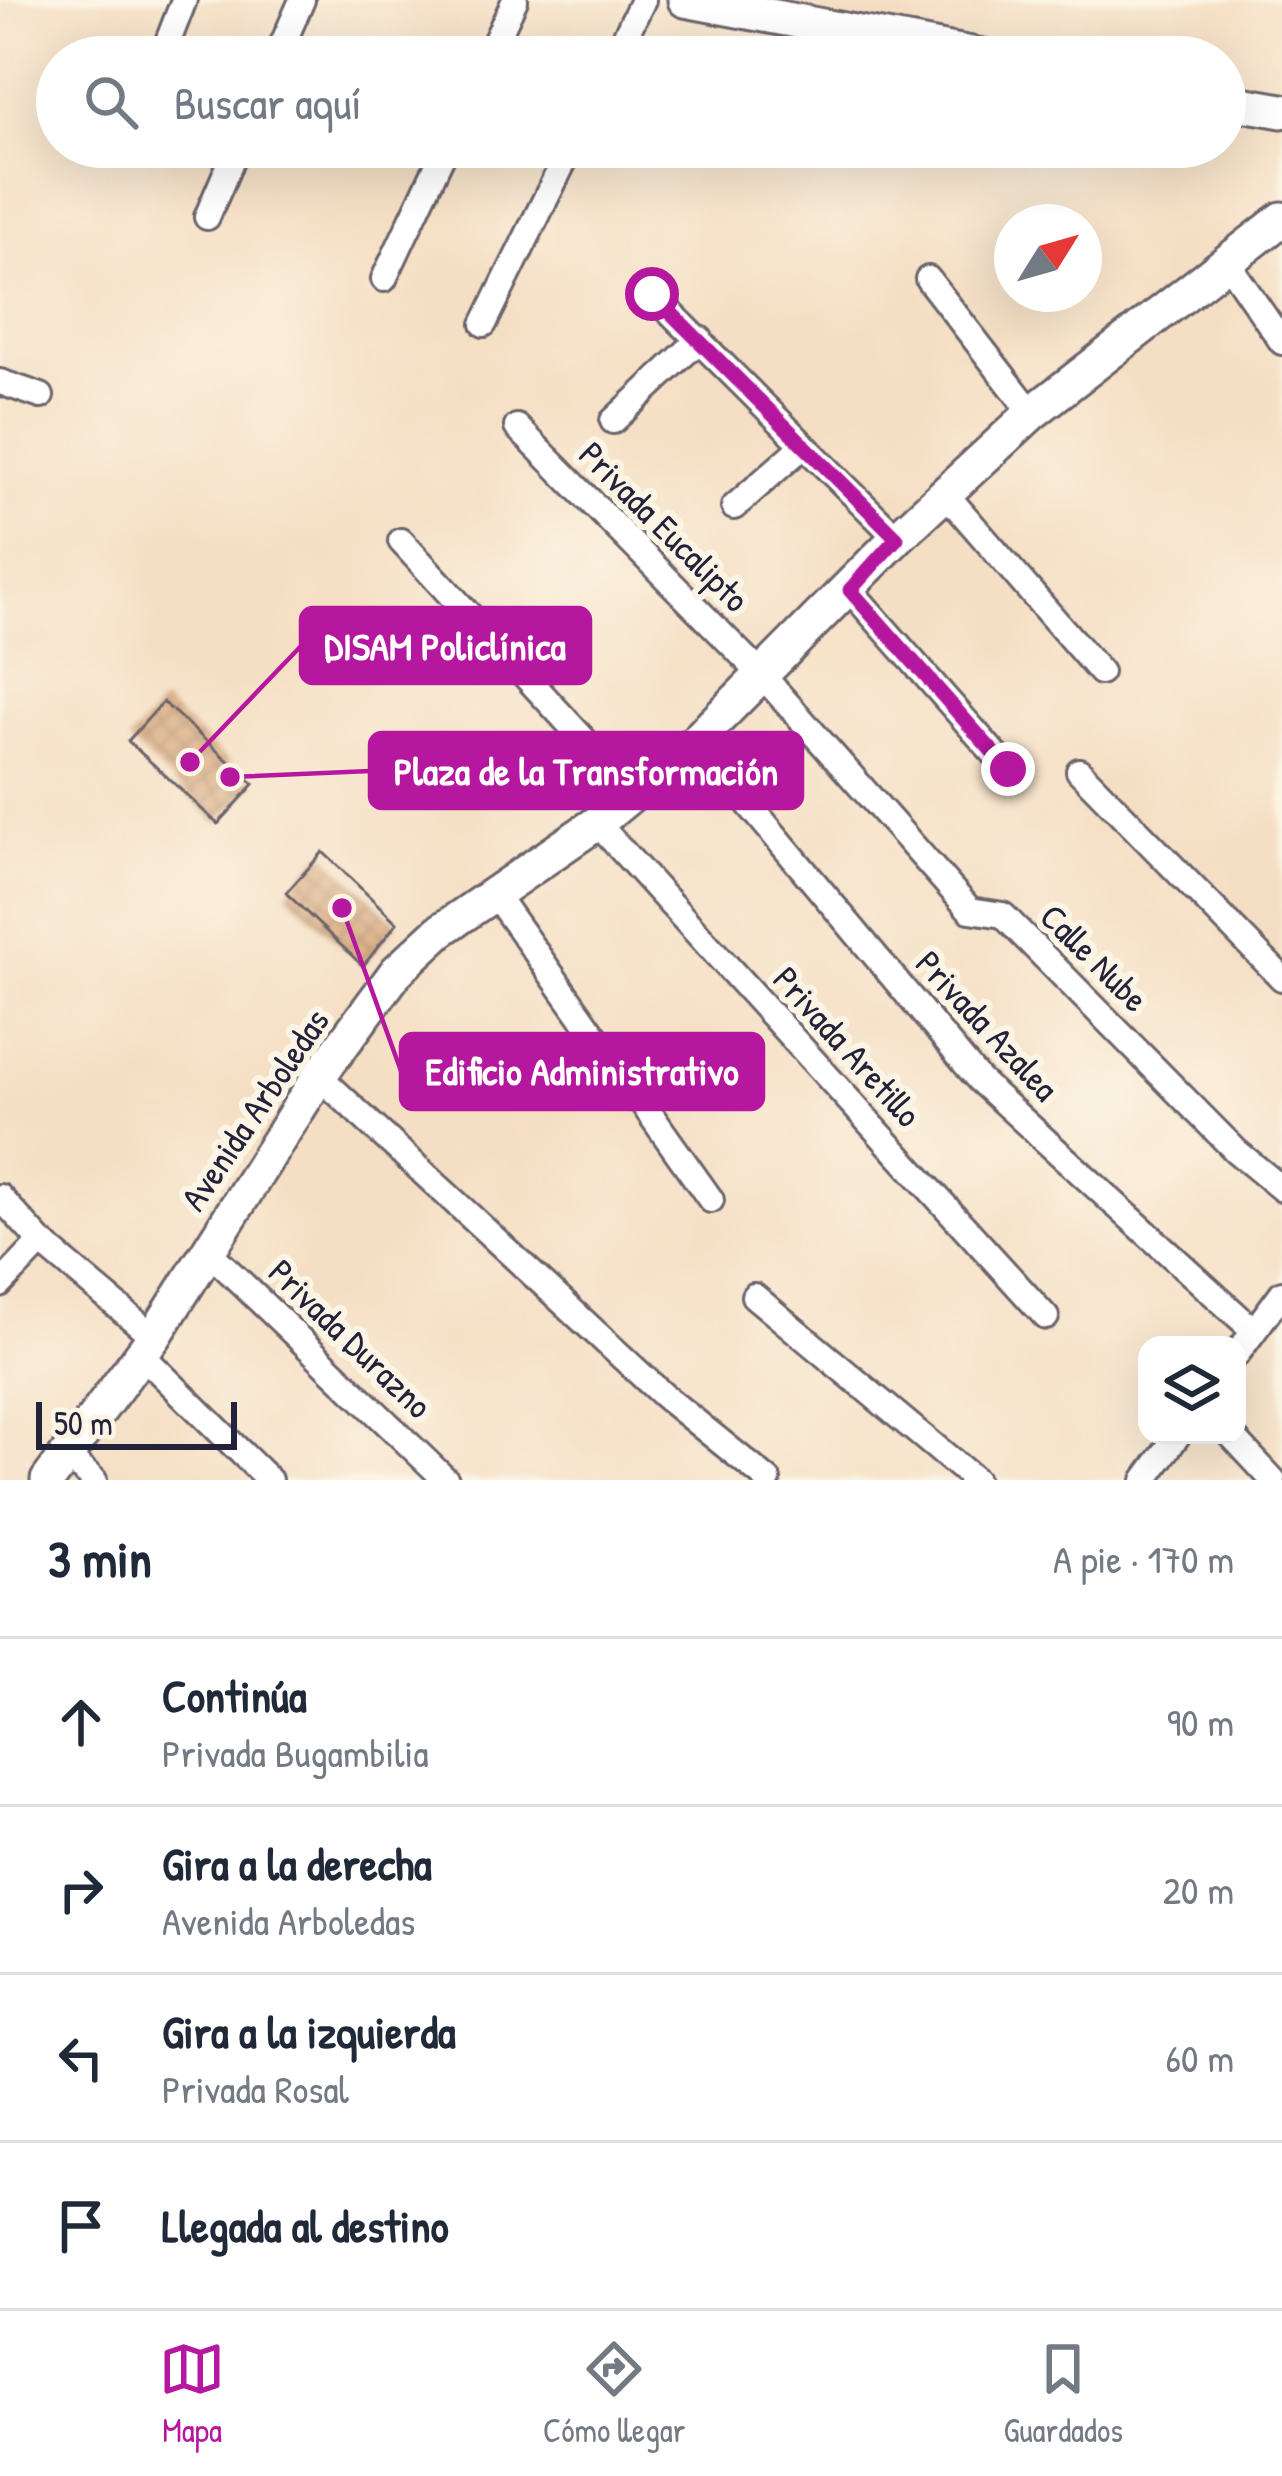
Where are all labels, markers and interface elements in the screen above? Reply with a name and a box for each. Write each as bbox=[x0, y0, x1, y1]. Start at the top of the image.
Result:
search box bbox=[36, 36, 1246, 168]
icon: search bbox=[78, 69, 144, 135]
text: Buscar aquí bbox=[174, 72, 361, 133]
north arrow bbox=[994, 204, 1102, 312]
route start bbox=[625, 267, 679, 321]
street label: Privada Eucalipto bbox=[569, 430, 761, 622]
callout: DISAM Policlínica bbox=[301, 608, 590, 683]
text: DISAM Policlínica bbox=[324, 619, 566, 672]
callout: Plaza de la Transformación bbox=[370, 733, 802, 808]
route end bbox=[981, 742, 1035, 796]
text: Plaza de la Transformación bbox=[394, 744, 778, 797]
street label: Calle Nube bbox=[1030, 892, 1160, 1022]
street label: Privada Azalea bbox=[906, 939, 1070, 1111]
street label: Privada Aretillo bbox=[763, 955, 933, 1137]
street label: Avenida Arboledas bbox=[168, 998, 340, 1220]
callout: Edificio Administrativo bbox=[401, 1034, 763, 1109]
text: Edificio Administrativo bbox=[425, 1044, 739, 1097]
street label: Privada Durazno bbox=[259, 1247, 443, 1429]
map controls bbox=[1138, 1336, 1246, 1444]
button: layers bbox=[1138, 1336, 1246, 1444]
scale bar bbox=[36, 1396, 237, 1449]
text: 50 m bbox=[54, 1401, 113, 1445]
text: 3 min bbox=[48, 1524, 152, 1593]
text: A pie · 170 m bbox=[1053, 1532, 1234, 1585]
text: Continúa bbox=[162, 1665, 307, 1726]
icon: ahead bbox=[48, 1689, 114, 1755]
text: 90 m bbox=[1167, 1695, 1234, 1748]
text: Privada Bugambilia bbox=[162, 1726, 429, 1779]
text: Gira a la derecha bbox=[162, 1833, 432, 1894]
icon: right bbox=[48, 1857, 114, 1923]
text: 20 m bbox=[1163, 1863, 1234, 1916]
text: Avenida Arboledas bbox=[162, 1894, 415, 1947]
text: Gira a la izquierda bbox=[162, 2001, 456, 2062]
icon: left bbox=[48, 2025, 114, 2091]
text: 60 m bbox=[1165, 2031, 1234, 2084]
text: Privada Rosal bbox=[162, 2062, 349, 2115]
icon: arrive bbox=[48, 2193, 114, 2259]
text: Llegada al destino bbox=[162, 2195, 449, 2256]
tab: Mapa bbox=[159, 2336, 225, 2452]
tab: Cómo llegar bbox=[543, 2336, 686, 2452]
tab: Guardados bbox=[1004, 2336, 1123, 2452]

